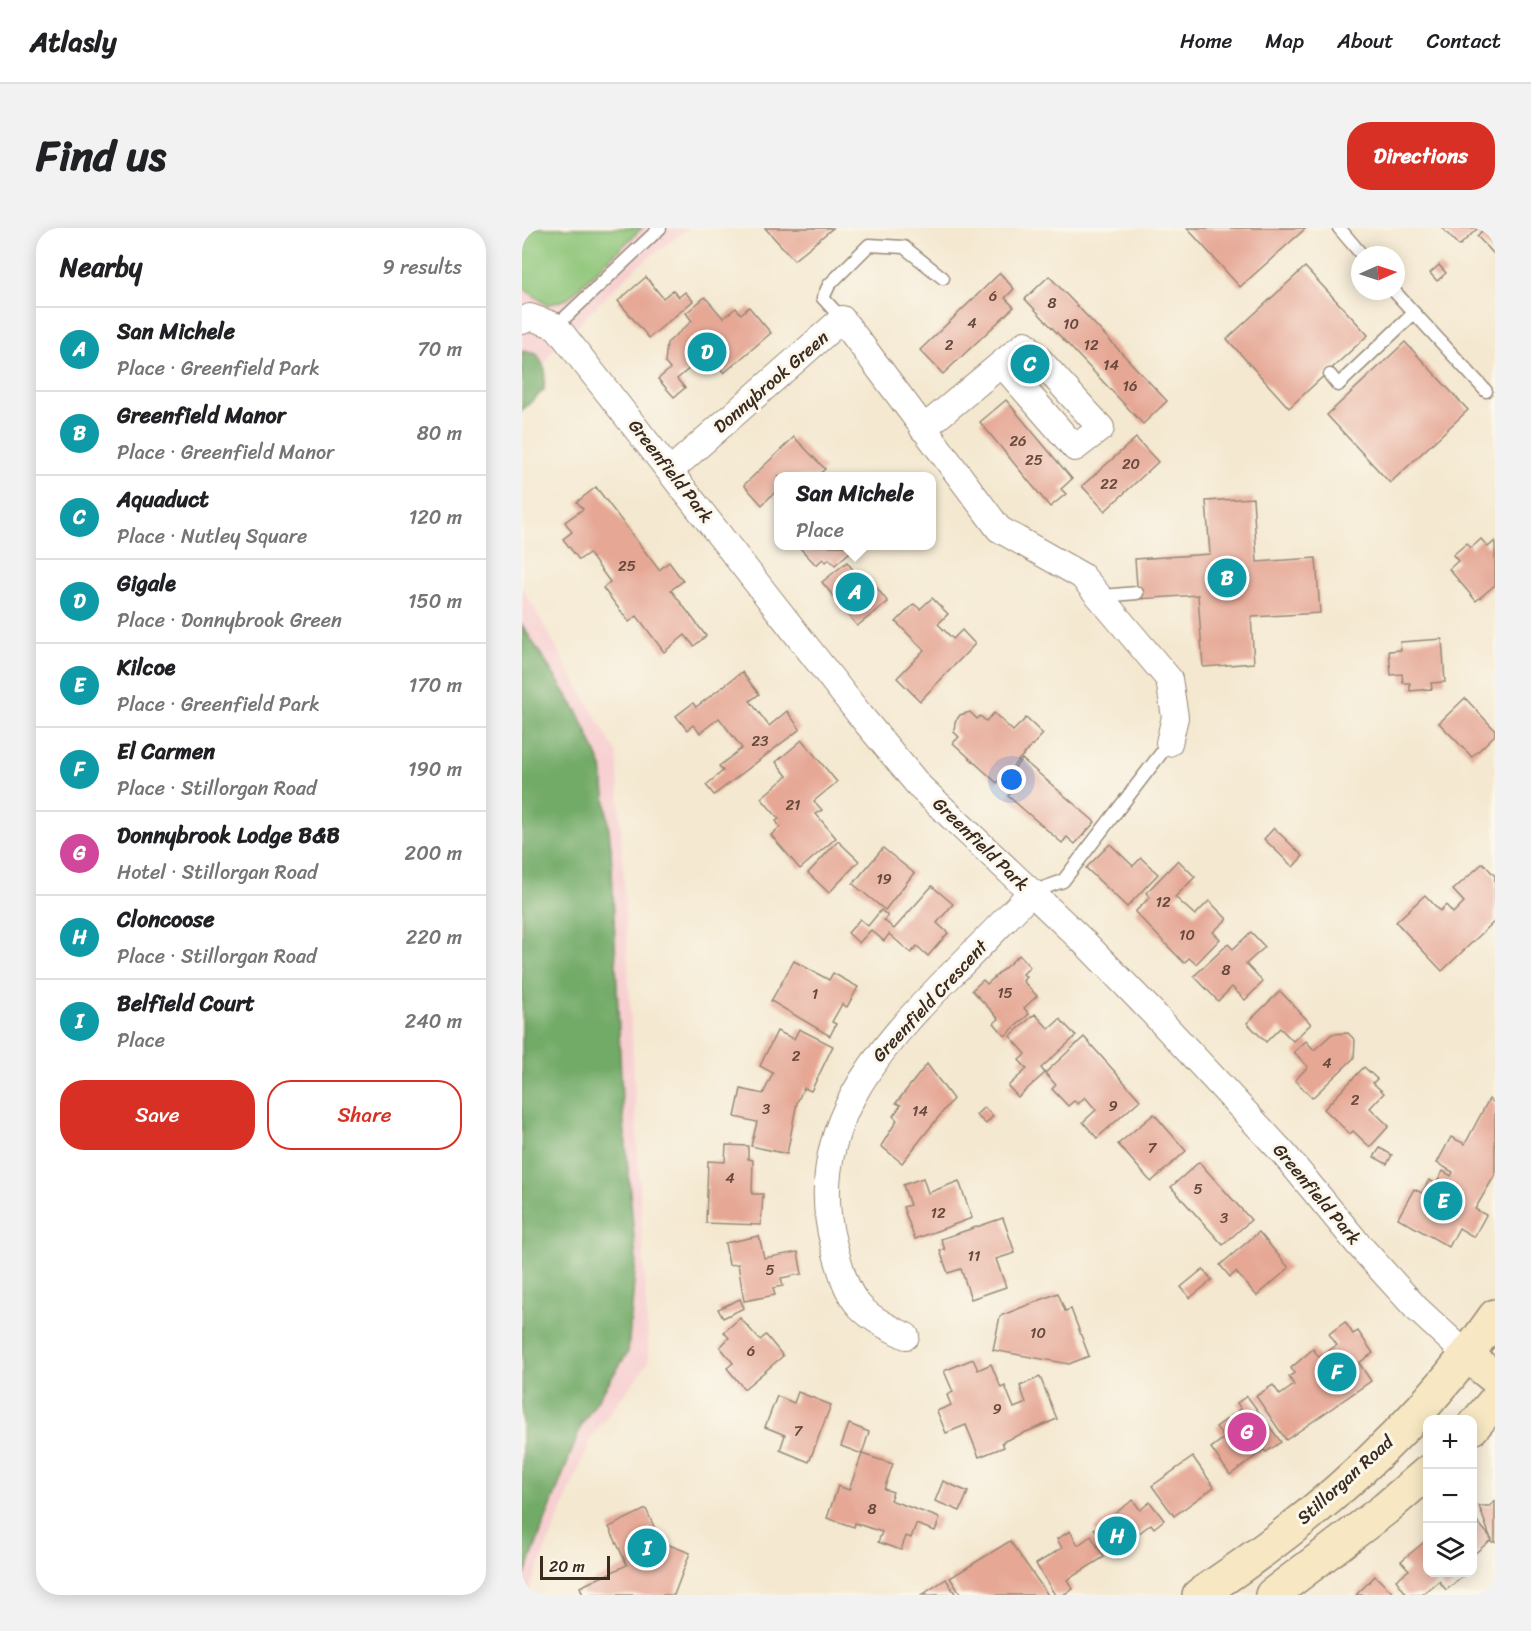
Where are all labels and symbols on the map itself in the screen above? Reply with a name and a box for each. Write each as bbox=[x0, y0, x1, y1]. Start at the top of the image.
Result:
north arrow bbox=[1351, 246, 1405, 300]
house number: 6 bbox=[989, 283, 997, 309]
house number: 8 bbox=[1047, 290, 1057, 316]
house number: 4 bbox=[967, 310, 977, 336]
house number: 10 bbox=[1063, 311, 1079, 337]
street label: Donnybrook Green bbox=[706, 322, 836, 442]
pin: D bbox=[688, 330, 726, 374]
house number: 2 bbox=[945, 332, 954, 358]
house number: 12 bbox=[1083, 332, 1099, 358]
pin: C bbox=[1010, 342, 1050, 386]
house number: 14 bbox=[1103, 352, 1119, 378]
house number: 16 bbox=[1123, 373, 1137, 399]
street label: Greenfield Park bbox=[620, 412, 722, 530]
house number: 26 bbox=[1009, 428, 1027, 454]
house number: 25 bbox=[1025, 447, 1043, 473]
house number: 20 bbox=[1122, 451, 1140, 477]
house number: 22 bbox=[1100, 471, 1118, 497]
house number: 25 bbox=[618, 553, 636, 579]
pin: B bbox=[1208, 556, 1246, 600]
pin: A bbox=[836, 570, 874, 614]
house number: 23 bbox=[752, 728, 768, 754]
your location bbox=[997, 765, 1026, 794]
street label: Greenfield Park bbox=[925, 789, 1037, 899]
house number: 21 bbox=[785, 792, 801, 818]
house number: 19 bbox=[876, 866, 892, 892]
house number: 12 bbox=[1155, 889, 1171, 915]
house number: 10 bbox=[1179, 922, 1195, 948]
street label: Greenfield Crescent bbox=[864, 932, 996, 1070]
house number: 8 bbox=[1221, 957, 1231, 983]
house number: 15 bbox=[997, 980, 1013, 1006]
house number: 1 bbox=[812, 981, 818, 1007]
house number: 2 bbox=[792, 1043, 801, 1069]
house number: 4 bbox=[1322, 1050, 1332, 1076]
house number: 2 bbox=[1351, 1087, 1360, 1113]
house number: 9 bbox=[1108, 1093, 1118, 1119]
house number: 3 bbox=[762, 1096, 770, 1122]
house number: 14 bbox=[912, 1098, 928, 1124]
house number: 7 bbox=[1148, 1135, 1158, 1161]
street label: Greenfield Park bbox=[1265, 1136, 1369, 1252]
house number: 4 bbox=[725, 1165, 735, 1191]
house number: 5 bbox=[1193, 1176, 1203, 1202]
pin: E bbox=[1424, 1178, 1462, 1224]
house number: 12 bbox=[930, 1200, 946, 1226]
house number: 3 bbox=[1220, 1205, 1228, 1231]
house number: 11 bbox=[968, 1243, 980, 1269]
house number: 5 bbox=[765, 1257, 775, 1283]
house number: 10 bbox=[1030, 1320, 1046, 1346]
house number: 6 bbox=[747, 1338, 755, 1364]
pin: F bbox=[1318, 1350, 1356, 1394]
house number: 9 bbox=[992, 1396, 1002, 1422]
pin: G bbox=[1228, 1410, 1266, 1454]
house number: 7 bbox=[794, 1418, 804, 1444]
street label: Stillorgan Road bbox=[1289, 1426, 1402, 1533]
house number: 8 bbox=[867, 1496, 877, 1522]
pin: H bbox=[1098, 1514, 1136, 1558]
pin: I bbox=[628, 1526, 666, 1570]
scale bar bbox=[540, 1553, 610, 1580]

